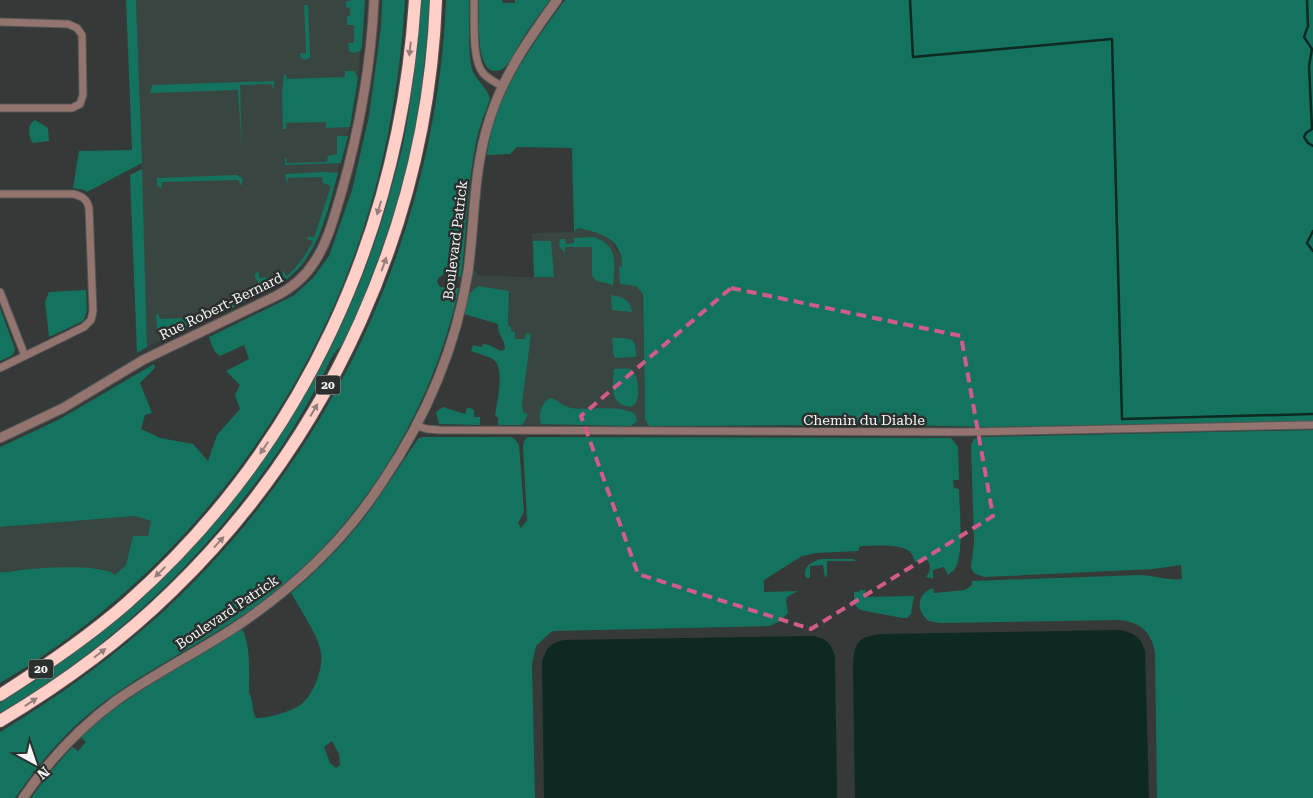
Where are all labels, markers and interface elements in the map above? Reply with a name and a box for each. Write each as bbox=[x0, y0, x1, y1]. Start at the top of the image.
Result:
one-way arrow bbox=[406, 41, 414, 57]
street label: Boulevard Patrick bbox=[440, 179, 470, 301]
one-way arrow bbox=[375, 200, 383, 215]
one-way arrow bbox=[380, 256, 388, 271]
street label: Rue Robert-Bernard bbox=[157, 269, 286, 343]
road number: 20 bbox=[316, 376, 340, 394]
one-way arrow bbox=[309, 404, 318, 417]
street label: Chemin du Diable bbox=[803, 412, 925, 428]
one-way arrow bbox=[259, 441, 269, 455]
one-way arrow bbox=[213, 535, 224, 548]
one-way arrow bbox=[154, 566, 166, 578]
street label: Boulevard Patrick bbox=[173, 572, 281, 652]
one-way arrow bbox=[93, 648, 107, 658]
road number: 20 bbox=[28, 660, 54, 679]
one-way arrow bbox=[24, 697, 37, 706]
north arrow bbox=[10, 738, 60, 788]
text: N bbox=[34, 763, 53, 783]

